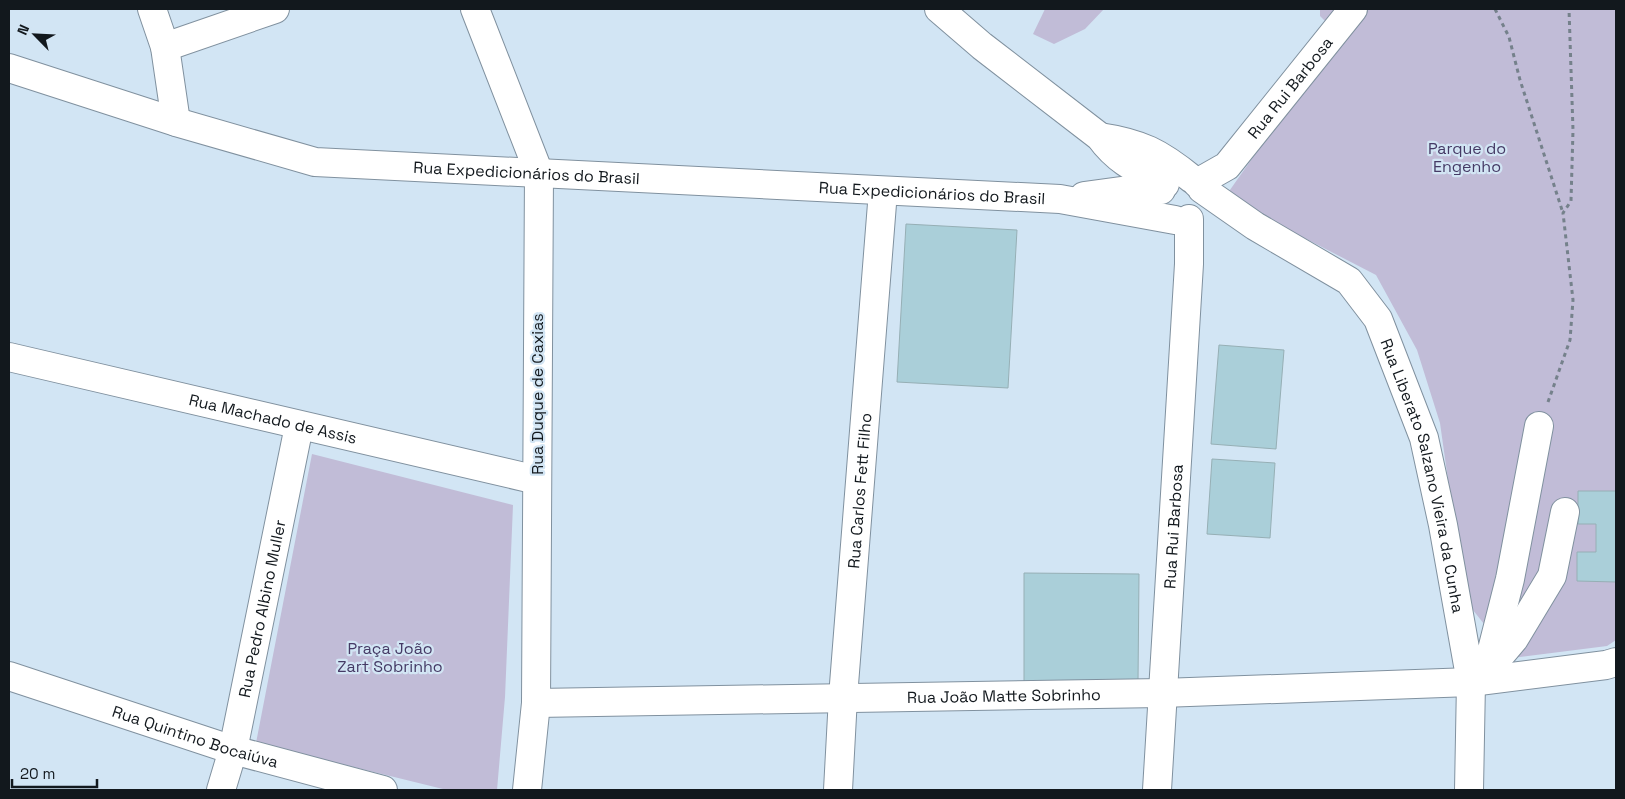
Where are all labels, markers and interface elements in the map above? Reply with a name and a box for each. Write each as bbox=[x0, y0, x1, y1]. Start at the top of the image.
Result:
north arrow bbox=[10, 10, 60, 60]
text: N bbox=[13, 22, 33, 38]
street label: Rua Rui Barbosa bbox=[1243, 32, 1337, 143]
park label: Parque do Engenho bbox=[1428, 138, 1506, 177]
street label: Rua Expedicionários do Brasil bbox=[413, 156, 640, 189]
street label: Rua Expedicionários do Brasil bbox=[818, 177, 1046, 209]
street label: Rua Duque de Caxias bbox=[527, 313, 548, 475]
street label: Rua Liberato Salzano Vieira da Cunha bbox=[1376, 335, 1469, 615]
street label: Rua Machado de Assis bbox=[187, 389, 359, 448]
street label: Rua Carlos Fett Filho bbox=[843, 412, 876, 569]
street label: Rua Rui Barbosa bbox=[1159, 464, 1187, 589]
street label: Rua Pedro Albino Muller bbox=[233, 518, 290, 699]
park label: Praça João Zart Sobrinho bbox=[337, 638, 443, 677]
street label: Rua João Matte Sobrinho bbox=[907, 683, 1101, 708]
street label: Rua Quintino Bocaiúva bbox=[110, 700, 281, 772]
scale bar bbox=[12, 756, 98, 788]
text: 20 m bbox=[20, 764, 55, 783]

